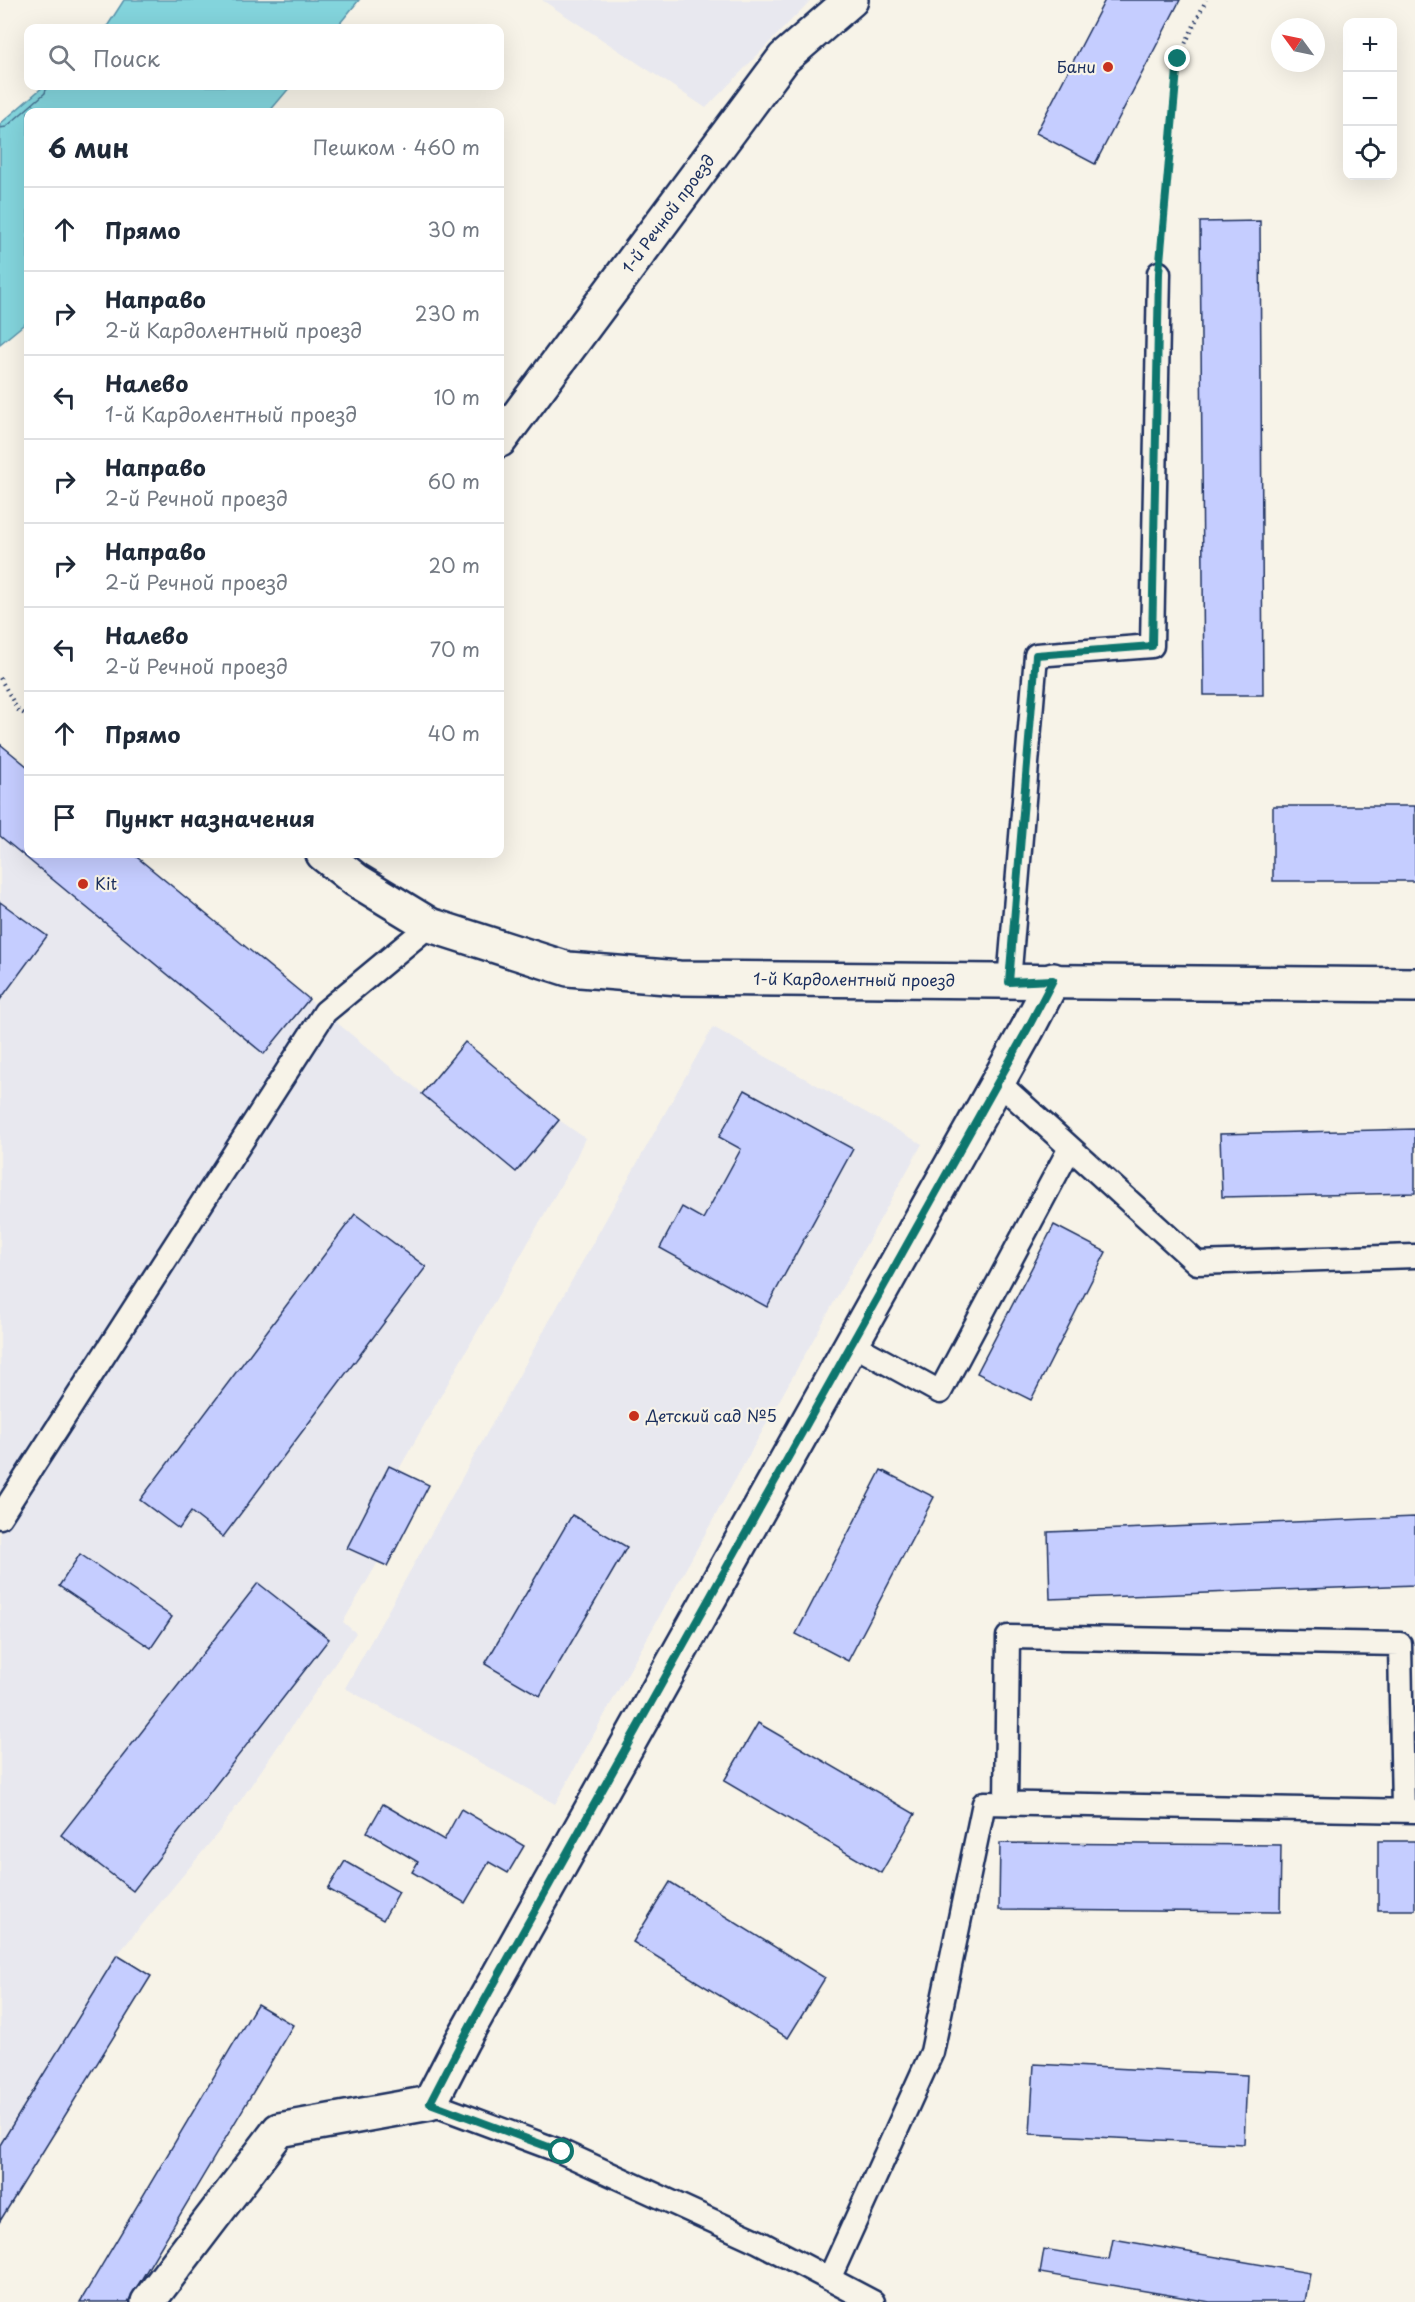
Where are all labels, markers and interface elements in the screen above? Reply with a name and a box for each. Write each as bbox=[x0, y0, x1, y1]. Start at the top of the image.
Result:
north arrow bbox=[1271, 18, 1325, 72]
map controls bbox=[1343, 18, 1397, 180]
button: + bbox=[1343, 18, 1397, 72]
search box bbox=[24, 24, 504, 90]
icon: search bbox=[45, 41, 78, 74]
text: Поиск bbox=[93, 41, 160, 74]
route end bbox=[1164, 45, 1190, 71]
place label: Бани bbox=[1057, 54, 1096, 78]
marker: Бани bbox=[1101, 60, 1115, 74]
button: − bbox=[1343, 72, 1397, 126]
button: locate bbox=[1343, 126, 1397, 180]
text: 6 мин bbox=[48, 128, 129, 167]
text: Пешком · 460 m bbox=[313, 132, 480, 162]
street label: 1-й Речной проезд bbox=[615, 149, 720, 277]
icon: ahead bbox=[48, 213, 81, 246]
text: Прямо bbox=[105, 213, 180, 246]
text: 30 m bbox=[427, 214, 480, 244]
text: Направо bbox=[105, 282, 206, 315]
icon: right bbox=[48, 297, 81, 330]
text: 230 m bbox=[415, 298, 480, 328]
text: 2-й Кардолентный проезд bbox=[105, 315, 362, 345]
text: Налево bbox=[105, 366, 188, 399]
icon: left bbox=[48, 381, 81, 414]
text: 10 m bbox=[433, 382, 480, 412]
text: 1-й Кардолентный проезд bbox=[105, 399, 357, 429]
text: Направо bbox=[105, 450, 206, 483]
icon: right bbox=[48, 465, 81, 498]
text: 60 m bbox=[428, 466, 480, 496]
text: 2-й Речной проезд bbox=[105, 483, 288, 513]
text: Направо bbox=[105, 534, 206, 567]
icon: right bbox=[48, 549, 81, 582]
text: 20 m bbox=[428, 550, 480, 580]
text: 2-й Речной проезд bbox=[105, 567, 288, 597]
text: Налево bbox=[105, 618, 188, 651]
icon: left bbox=[48, 633, 81, 666]
text: 70 m bbox=[430, 634, 480, 664]
text: 2-й Речной проезд bbox=[105, 651, 288, 681]
icon: ahead bbox=[48, 717, 81, 750]
text: Прямо bbox=[105, 717, 180, 750]
text: 40 m bbox=[428, 718, 480, 748]
icon: arrive bbox=[48, 801, 81, 834]
text: Пункт назначения bbox=[105, 801, 315, 834]
place label: Kit bbox=[95, 871, 117, 895]
marker: Kit bbox=[76, 877, 90, 891]
street label: 1-й Кардолентный проезд bbox=[753, 966, 955, 992]
place label: Детский сад №5 bbox=[645, 1403, 777, 1427]
marker: Детский сад №5 bbox=[627, 1409, 641, 1423]
route start bbox=[548, 2138, 574, 2164]

